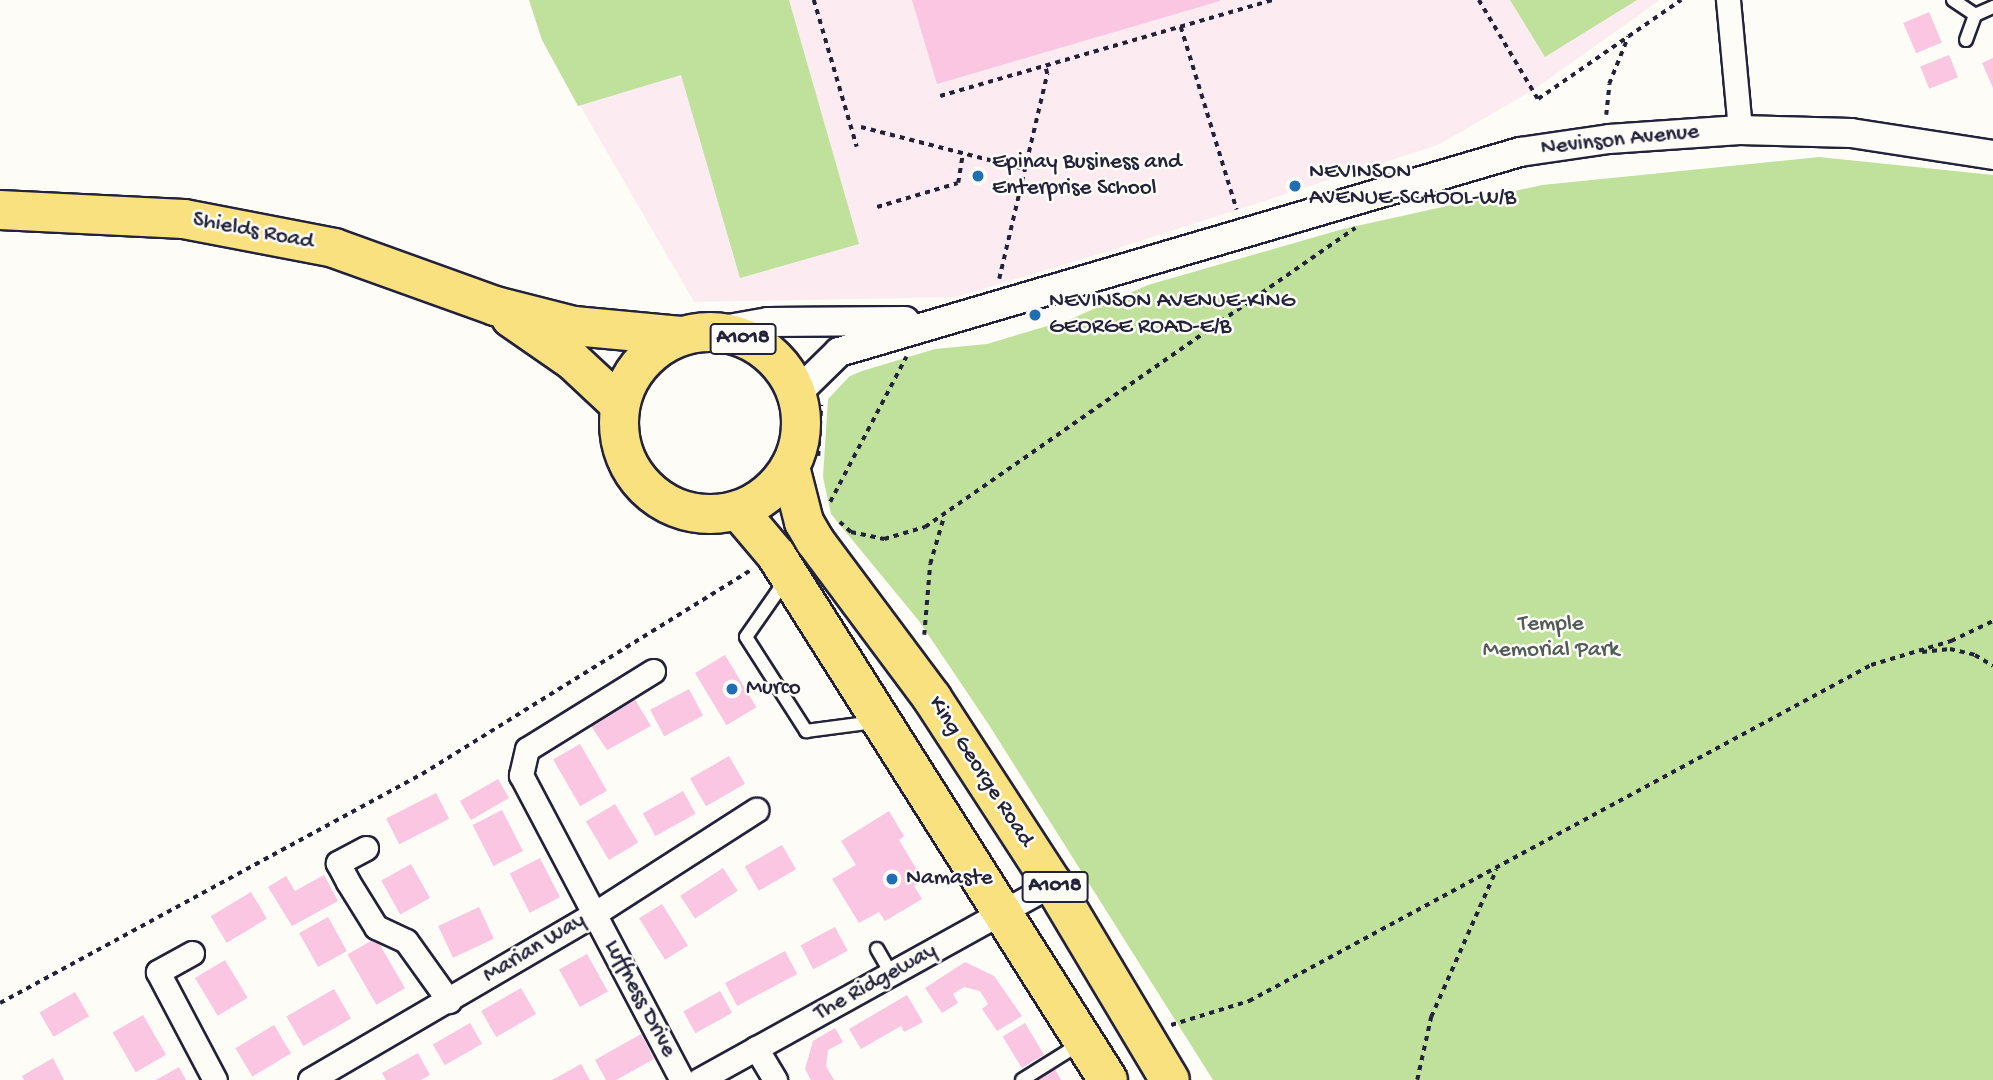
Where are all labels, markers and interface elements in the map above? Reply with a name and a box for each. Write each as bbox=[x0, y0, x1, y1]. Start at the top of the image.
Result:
street label: Nevinson Avenue bbox=[1540, 119, 1700, 163]
place label: Epinay Business and Enterprise School bbox=[992, 149, 1181, 203]
place label: NEVINSON AVENUE-SCHOOL-W/B bbox=[1309, 159, 1516, 213]
marker: Epinay Business and Enterprise School bbox=[970, 168, 986, 184]
marker: NEVINSON AVENUE-SCHOOL-W/B bbox=[1287, 178, 1303, 194]
street label: Shields Road bbox=[190, 207, 316, 257]
place label: NEVINSON AVENUE-KING GEORGE ROAD-E/B bbox=[1049, 288, 1295, 342]
marker: NEVINSON AVENUE-KING GEORGE ROAD-E/B bbox=[1027, 307, 1043, 323]
road number: A1018 bbox=[708, 322, 778, 356]
park label: Temple Memorial Park bbox=[1483, 611, 1619, 665]
place label: Murco bbox=[746, 675, 801, 703]
marker: Murco bbox=[724, 681, 740, 697]
street label: King George Road bbox=[921, 691, 1039, 853]
place label: Namaste bbox=[906, 865, 993, 893]
road number: A1018 bbox=[1020, 870, 1090, 904]
marker: Namaste bbox=[884, 871, 900, 887]
street label: Marian Way bbox=[479, 908, 591, 990]
street label: Luffness Drive bbox=[597, 936, 681, 1062]
street label: The Ridgeway bbox=[810, 938, 942, 1028]

